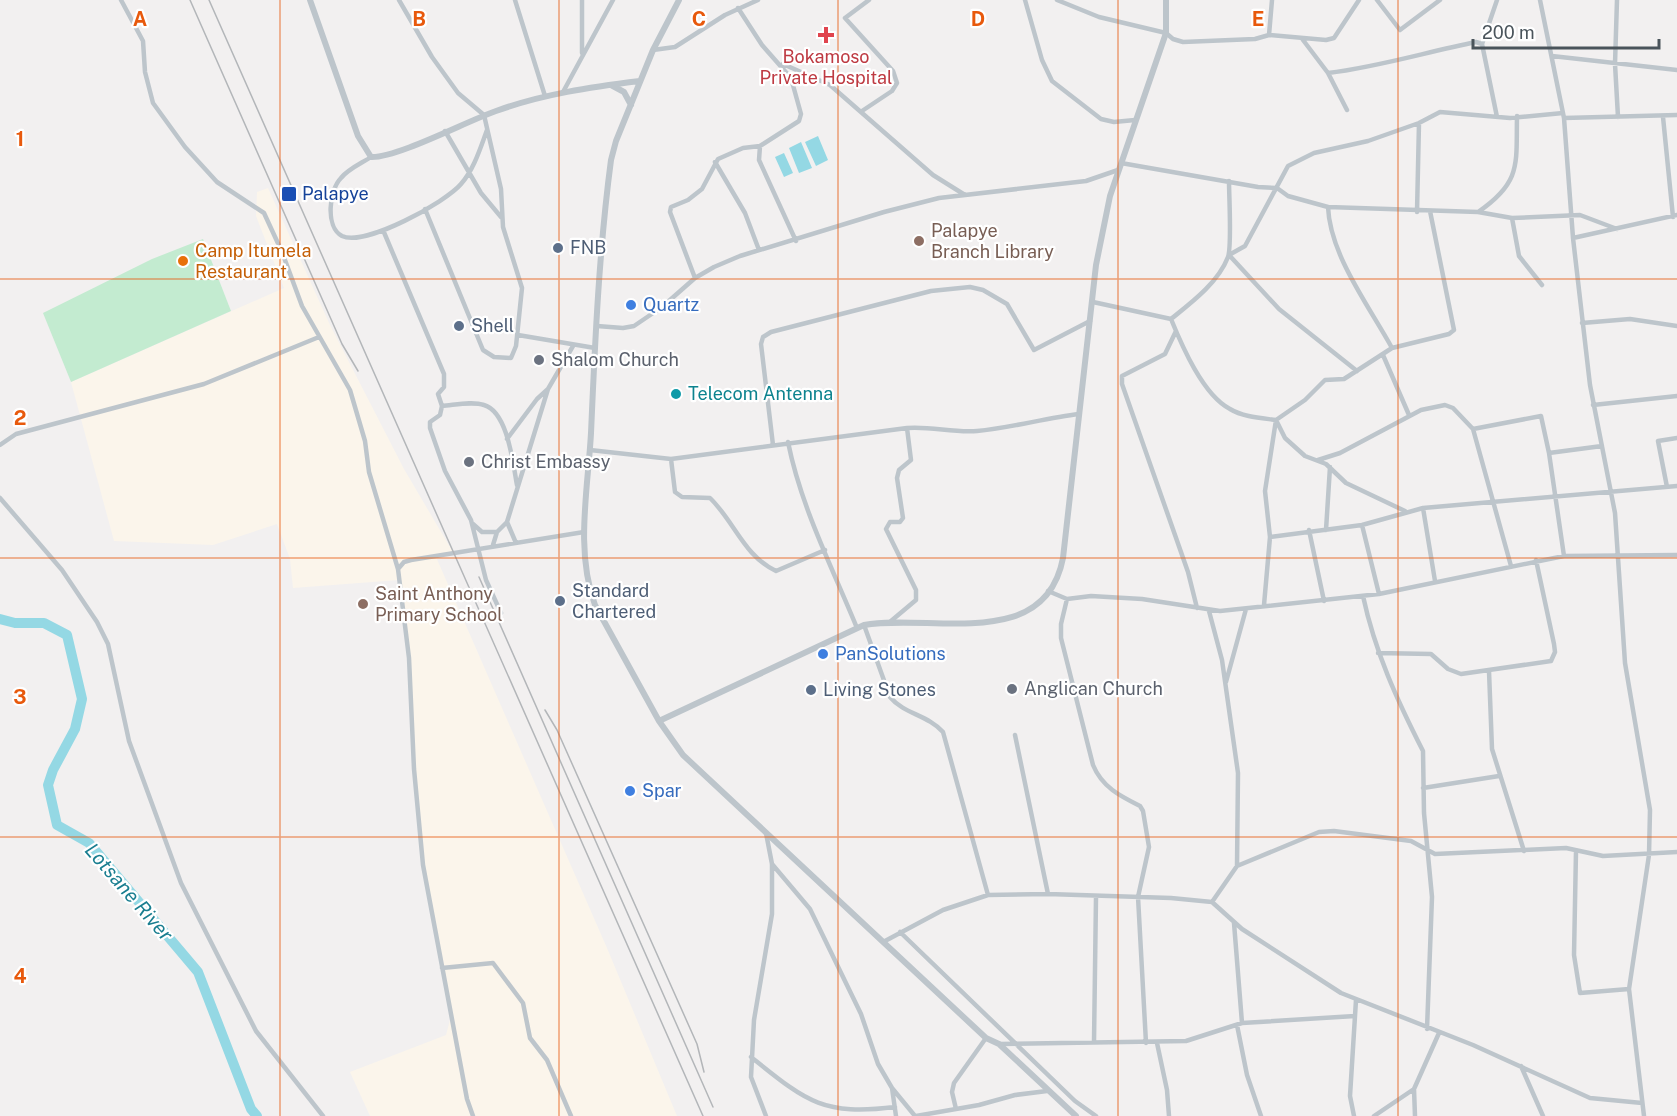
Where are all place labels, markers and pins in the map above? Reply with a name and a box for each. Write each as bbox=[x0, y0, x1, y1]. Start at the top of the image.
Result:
marker: Bokamoso Private Hospital bbox=[817, 26, 835, 44]
place label: Bokamoso Private Hospital bbox=[759, 46, 893, 88]
place label: Palapye bbox=[302, 183, 369, 204]
marker: Palapye bbox=[280, 185, 298, 203]
place label: Palapye Branch Library bbox=[931, 220, 1054, 262]
marker: Palapye Branch Library bbox=[912, 234, 926, 248]
place label: FNB bbox=[570, 237, 606, 258]
place label: Camp Itumela Restaurant bbox=[195, 240, 311, 282]
marker: FNB bbox=[551, 241, 565, 255]
marker: Camp Itumela Restaurant bbox=[176, 254, 190, 268]
place label: Quartz bbox=[643, 294, 699, 315]
marker: Quartz bbox=[624, 298, 638, 312]
place label: Shell bbox=[471, 315, 514, 336]
marker: Shell bbox=[452, 319, 466, 333]
place label: Shalom Church bbox=[551, 349, 679, 370]
marker: Shalom Church bbox=[532, 353, 546, 367]
place label: Telecom Antenna bbox=[688, 383, 833, 404]
marker: Telecom Antenna bbox=[669, 387, 683, 401]
place label: Christ Embassy bbox=[481, 451, 611, 472]
marker: Christ Embassy bbox=[462, 455, 476, 469]
place label: Standard Chartered bbox=[572, 580, 656, 622]
place label: Saint Anthony Primary School bbox=[375, 583, 503, 625]
marker: Standard Chartered bbox=[553, 594, 567, 608]
marker: Saint Anthony Primary School bbox=[356, 597, 370, 611]
place label: PanSolutions bbox=[835, 643, 946, 664]
marker: PanSolutions bbox=[816, 647, 830, 661]
place label: Anglican Church bbox=[1024, 678, 1163, 699]
place label: Living Stones bbox=[823, 679, 936, 700]
marker: Anglican Church bbox=[1005, 682, 1019, 696]
marker: Living Stones bbox=[804, 683, 818, 697]
place label: Spar bbox=[642, 780, 682, 801]
marker: Spar bbox=[623, 784, 637, 798]

